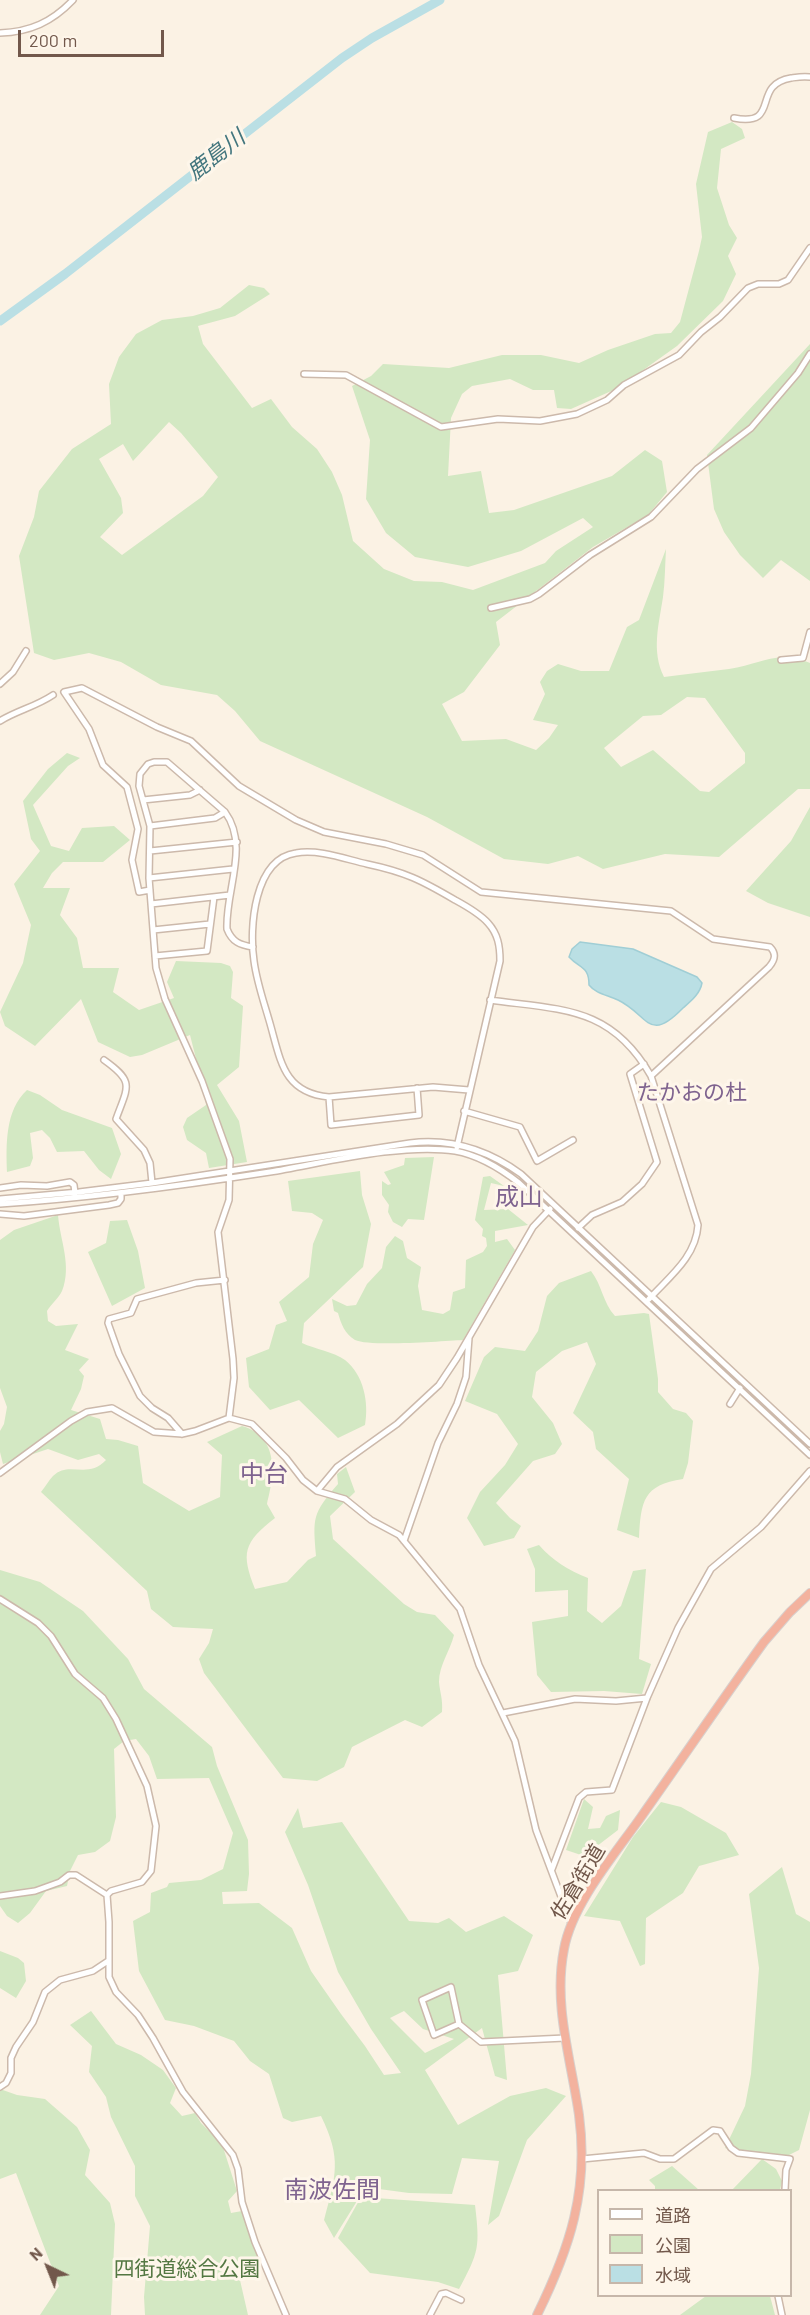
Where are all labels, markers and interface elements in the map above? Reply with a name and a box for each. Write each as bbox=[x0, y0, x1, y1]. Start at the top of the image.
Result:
scale bar bbox=[21, 18, 166, 56]
text: 200 m bbox=[29, 29, 77, 51]
water label: 鹿島川 bbox=[182, 124, 250, 186]
district label: たかおの杜 bbox=[637, 1080, 747, 1106]
district label: 成山 bbox=[495, 1183, 543, 1211]
district label: 中台 bbox=[240, 1460, 288, 1488]
street label: 佐倉街道 bbox=[546, 1840, 610, 1924]
district label: 南波佐間 bbox=[284, 2176, 380, 2204]
legend bbox=[597, 2189, 792, 2297]
text: 道路 bbox=[655, 2204, 691, 2226]
text: 公園 bbox=[655, 2234, 691, 2256]
north arrow bbox=[18, 2237, 78, 2297]
text: N bbox=[25, 2243, 46, 2264]
park label: 四街道総合公園 bbox=[114, 2256, 260, 2282]
text: 水域 bbox=[655, 2264, 691, 2286]

